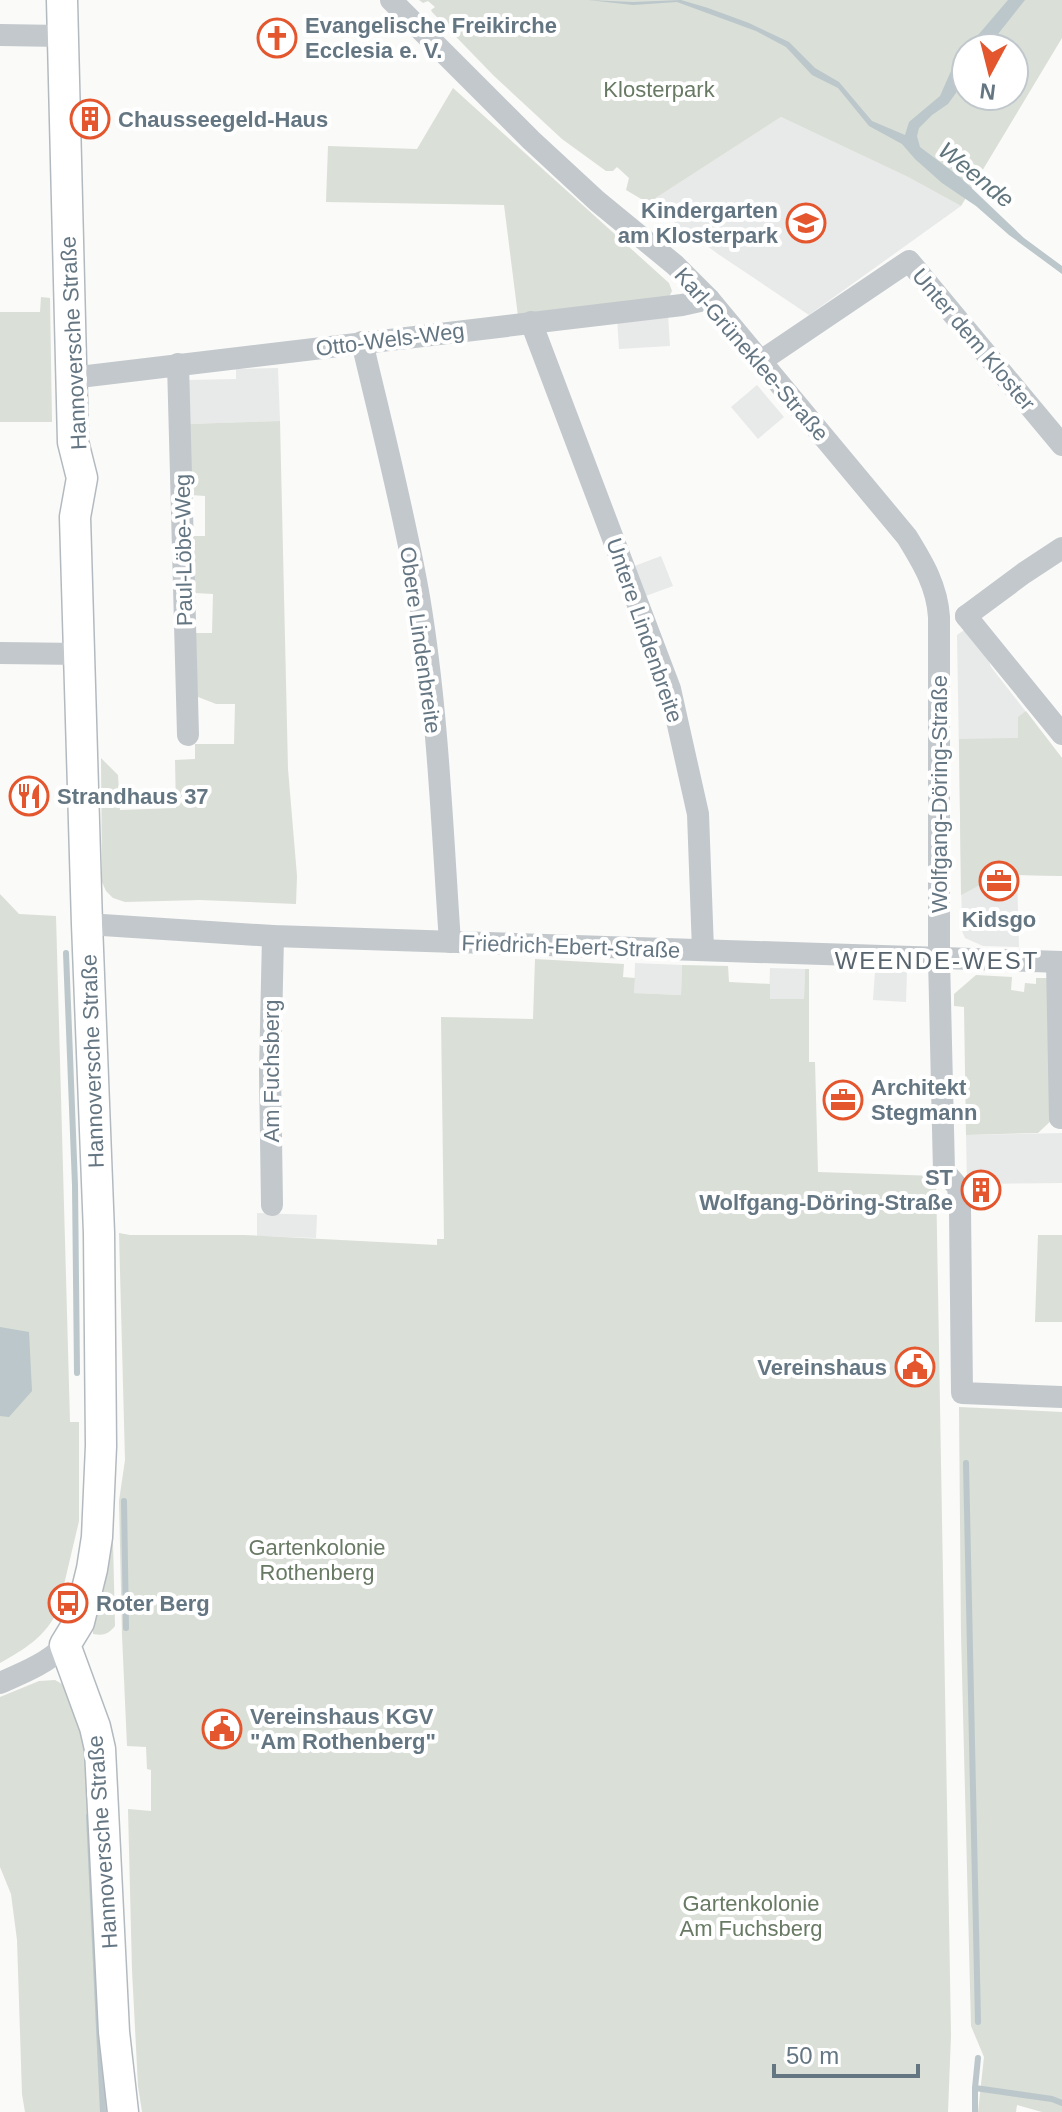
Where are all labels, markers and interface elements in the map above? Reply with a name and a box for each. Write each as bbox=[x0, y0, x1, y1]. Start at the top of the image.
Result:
place label: Evangelische Freikirche Ecclesia e. V. bbox=[305, 13, 557, 63]
church icon: Evangelische Freikirche Ecclesia e. V. bbox=[256, 17, 298, 59]
north arrow bbox=[950, 32, 1030, 112]
park label: Klosterpark bbox=[603, 77, 716, 102]
text: N bbox=[978, 78, 997, 105]
building icon: Chausseegeld-Haus bbox=[69, 98, 111, 140]
place label: Chausseegeld-Haus bbox=[118, 107, 328, 132]
water label: Weende bbox=[933, 136, 1019, 213]
place label: Kindergarten am Klosterpark bbox=[618, 198, 779, 248]
school or university icon: Kindergarten am Klosterpark bbox=[785, 202, 827, 244]
street label: Hannoversche Straße bbox=[55, 235, 92, 450]
street label: Karl-Grüneklee-Straße bbox=[670, 263, 834, 446]
street label: Unter dem Kloster bbox=[907, 263, 1040, 415]
street label: Otto-Wels-Weg bbox=[314, 318, 466, 361]
street label: Paul-Löbe-Weg bbox=[170, 474, 197, 626]
street label: Untere Lindenbreite bbox=[601, 535, 688, 726]
street label: Obere Lindenbreite bbox=[395, 545, 446, 735]
street label: Wolfgang-Döring-Straße bbox=[927, 675, 952, 913]
restaurant icon: Strandhaus 37 bbox=[8, 775, 50, 817]
place label: Strandhaus 37 bbox=[57, 784, 209, 809]
office icon: Kidsgo bbox=[978, 860, 1020, 902]
place label: Kidsgo bbox=[962, 907, 1036, 932]
street label: Friedrich-Ebert-Straße bbox=[461, 930, 681, 963]
district label: WEENDE-WEST bbox=[835, 947, 1039, 974]
street label: Hannoversche Straße bbox=[76, 954, 109, 1168]
street label: Am Fuchsberg bbox=[259, 999, 284, 1143]
place label: Architekt Stegmann bbox=[871, 1075, 977, 1125]
office icon: Architekt Stegmann bbox=[822, 1079, 864, 1121]
place label: ST Wolfgang-Döring-Straße bbox=[699, 1165, 954, 1215]
building icon: ST Wolfgang-Döring-Straße bbox=[960, 1169, 1002, 1211]
public building icon: Vereinshaus bbox=[894, 1346, 936, 1388]
place label: Vereinshaus bbox=[757, 1355, 887, 1380]
park label: Gartenkolonie Rothenberg bbox=[249, 1535, 385, 1585]
bus stop icon: Roter Berg bbox=[47, 1582, 89, 1624]
place label: Roter Berg bbox=[96, 1591, 210, 1616]
place label: Vereinshaus KGV "Am Rothenberg" bbox=[250, 1704, 436, 1754]
public building icon: Vereinshaus KGV "Am Rothenberg" bbox=[201, 1708, 243, 1750]
street label: Hannoversche Straße bbox=[83, 1734, 122, 1950]
park label: Gartenkolonie Am Fuchsberg bbox=[679, 1891, 823, 1941]
scale bar bbox=[774, 2028, 918, 2078]
text: 50 m bbox=[786, 2042, 839, 2069]

